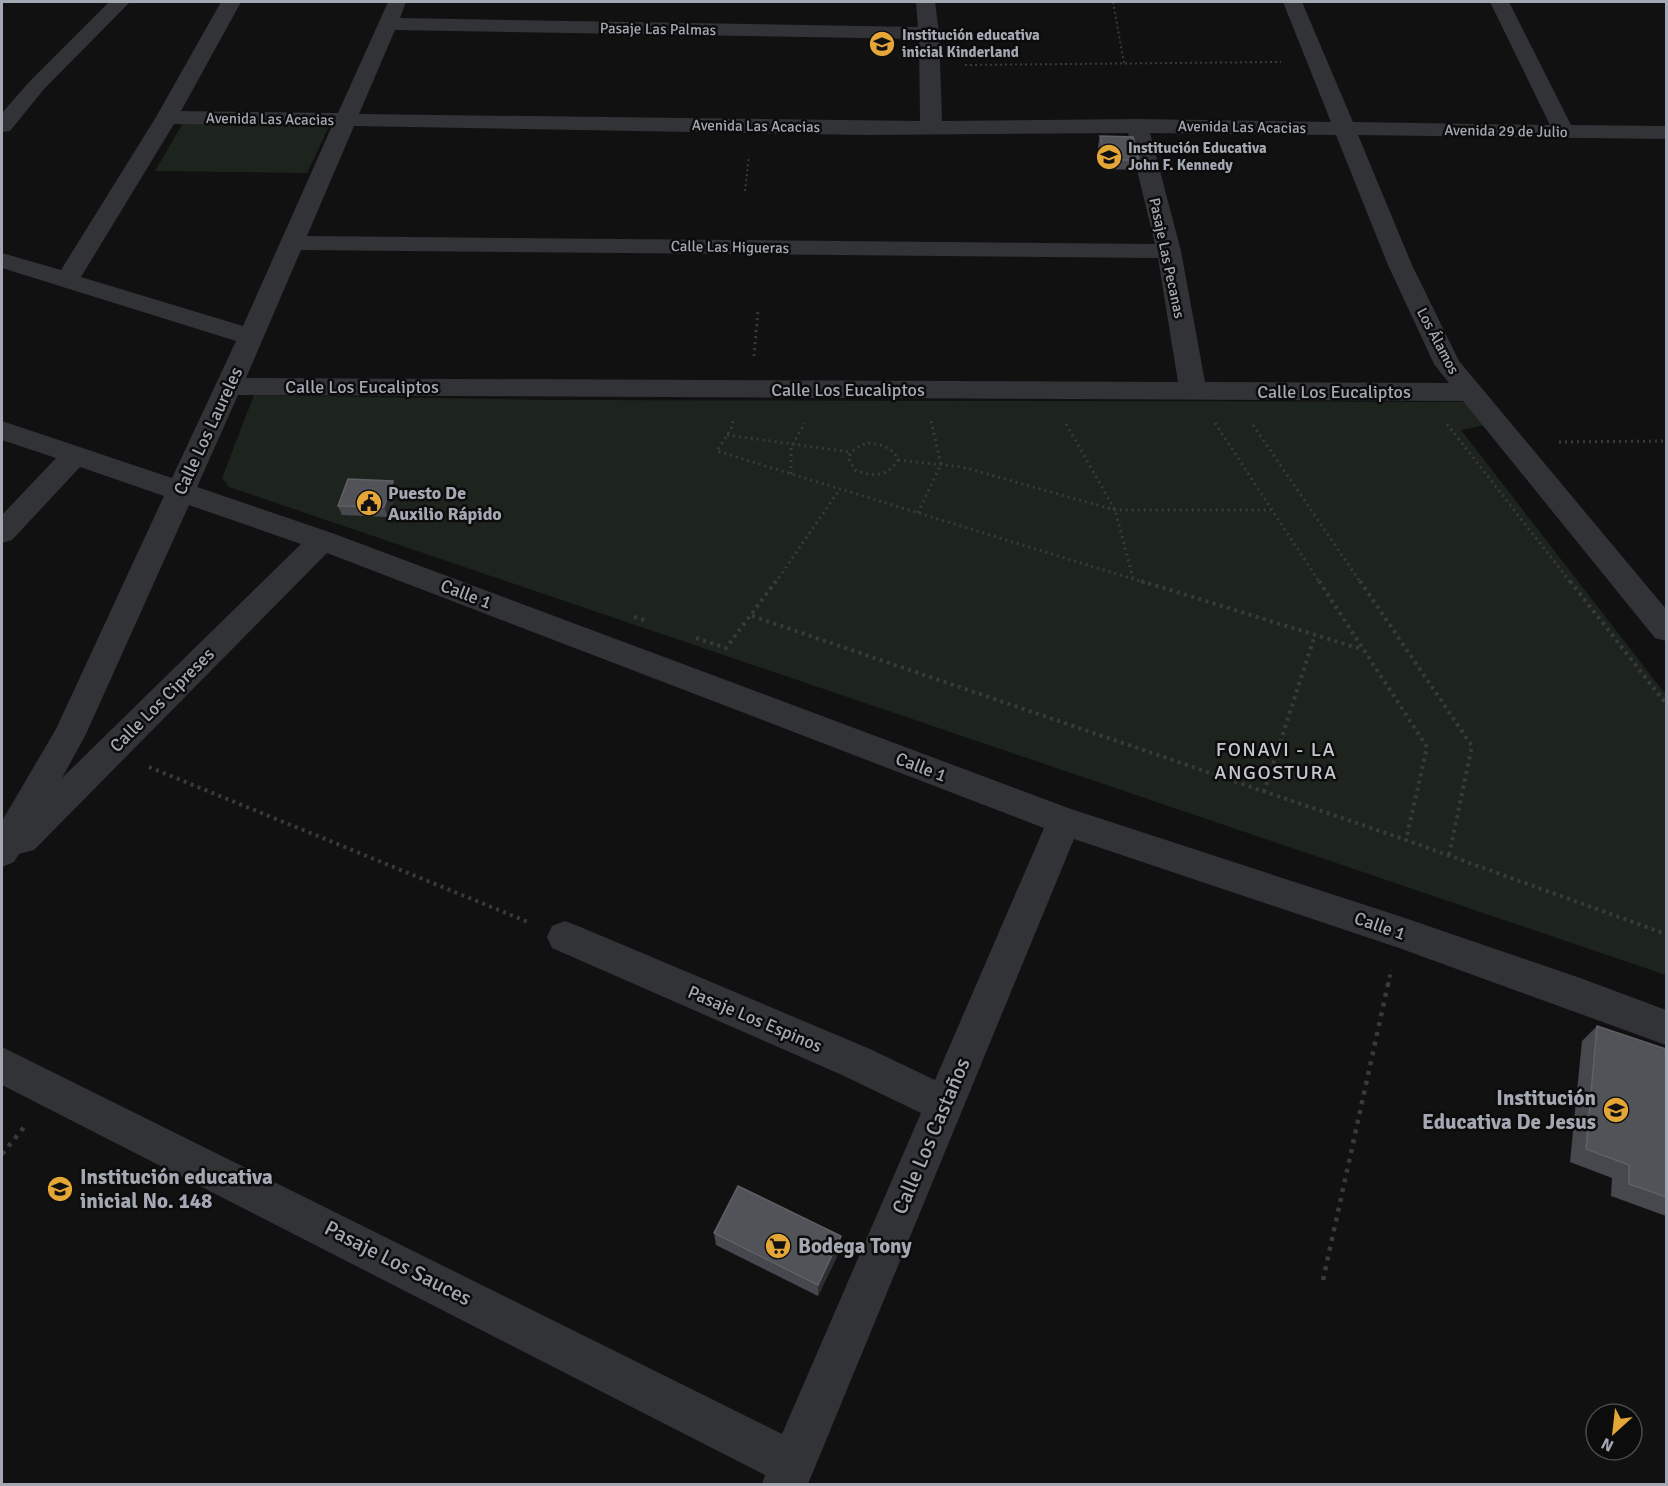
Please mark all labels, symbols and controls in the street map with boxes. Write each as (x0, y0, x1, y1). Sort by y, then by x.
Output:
street label: Pasaje Las Palmas (600, 19, 717, 39)
place label: Institución educativa inicial Kinderland (902, 26, 1040, 61)
school or university icon: Institución educativa inicial Kinderland (867, 29, 897, 59)
street label: Avenida Las Acacias (206, 109, 335, 129)
street label: Avenida Las Acacias (692, 116, 821, 136)
street label: Avenida Las Acacias (1178, 117, 1307, 137)
street label: Avenida 29 de Julio (1444, 121, 1568, 141)
place label: Institución Educativa John F. Kennedy (1128, 139, 1267, 174)
school or university icon: Institución Educativa John F. Kennedy (1094, 142, 1124, 172)
street label: Pasaje Las Pecanas (1145, 196, 1189, 320)
street label: Calle Las Higueras (671, 237, 790, 257)
street label: Los Álamos (1413, 304, 1464, 378)
street label: Calle Los Laureles (169, 363, 247, 498)
street label: Calle Los Eucaliptos (285, 376, 439, 398)
street label: Calle Los Eucaliptos (771, 379, 925, 401)
street label: Calle Los Eucaliptos (1257, 381, 1411, 403)
place label: Puesto De Auxilio Rápido (388, 482, 502, 525)
public building icon: Puesto De Auxilio Rápido (354, 488, 384, 518)
street label: Calle 1 (437, 574, 495, 614)
street label: Calle Los Cipreses (105, 643, 219, 757)
district label: FONAVI - LA ANGOSTURA (1214, 737, 1338, 785)
street label: Calle 1 (892, 747, 950, 787)
street label: Calle 1 (1351, 907, 1409, 945)
street label: Pasaje Los Espinos (685, 981, 826, 1057)
street label: Calle Los Castaños (886, 1054, 976, 1218)
place label: Institución Educativa De Jesus (1422, 1085, 1596, 1135)
school or university icon: Institución Educativa De Jesus (1601, 1095, 1631, 1125)
place label: Institución educativa inicial No. 148 (80, 1164, 273, 1214)
school or university icon: Institución educativa inicial No. 148 (45, 1174, 75, 1204)
street label: Pasaje Los Sauces (320, 1215, 476, 1311)
supermarket icon: Bodega Tony (763, 1231, 793, 1261)
place label: Bodega Tony (798, 1233, 912, 1259)
north arrow (1584, 1402, 1644, 1462)
text: N (1598, 1433, 1617, 1456)

